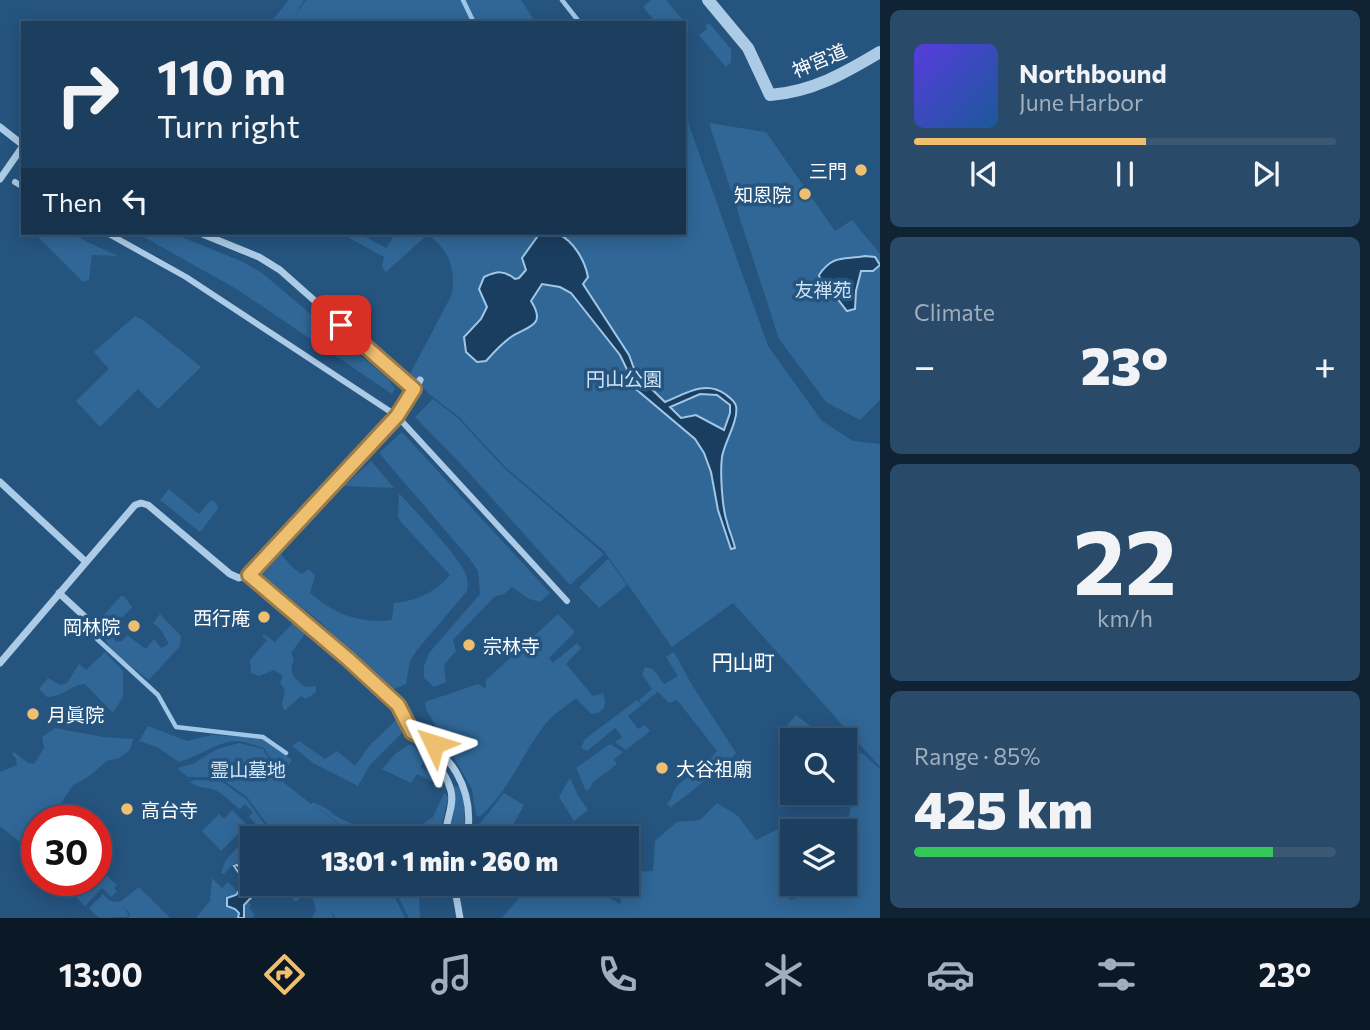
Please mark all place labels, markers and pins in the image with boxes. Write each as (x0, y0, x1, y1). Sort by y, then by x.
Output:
place label: 三門 (809, 159, 847, 182)
marker: 三門 (853, 162, 869, 178)
place label: 知恩院 (734, 183, 791, 206)
marker: 知恩院 (797, 186, 813, 202)
pin (311, 295, 371, 355)
place label: 西行庵 (193, 606, 250, 629)
marker: 西行庵 (256, 609, 272, 625)
place label: 岡林院 (63, 615, 120, 638)
marker: 岡林院 (126, 618, 142, 634)
place label: 宗林寺 (483, 634, 540, 657)
marker: 宗林寺 (461, 637, 477, 653)
place label: 月眞院 (47, 703, 104, 726)
marker: 月眞院 (25, 706, 41, 722)
place label: 大谷祖廟 (676, 757, 752, 780)
marker: 大谷祖廟 (654, 760, 670, 776)
place label: 高台寺 (141, 798, 198, 821)
marker: 高台寺 (119, 801, 135, 817)

